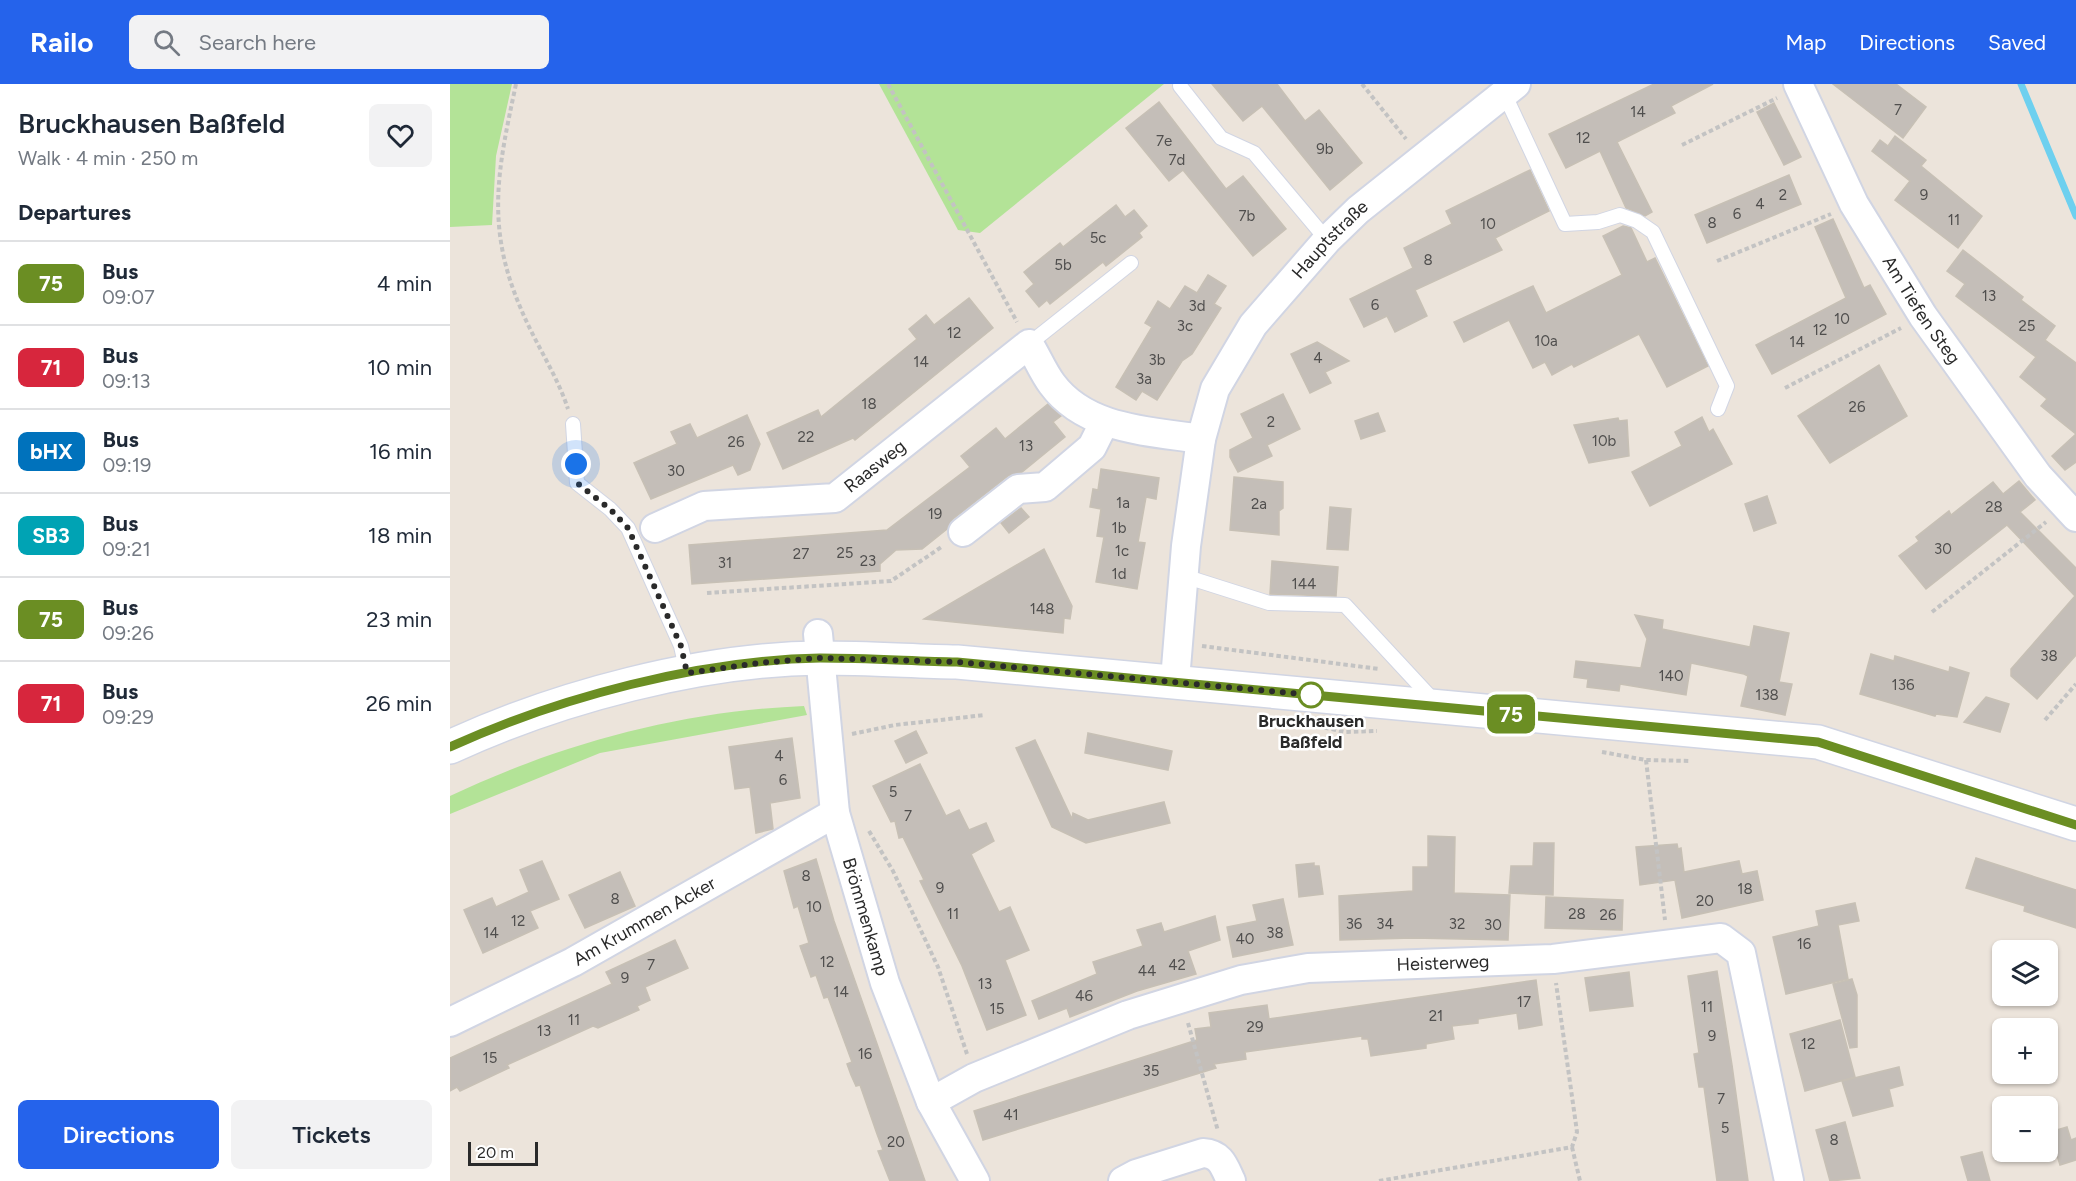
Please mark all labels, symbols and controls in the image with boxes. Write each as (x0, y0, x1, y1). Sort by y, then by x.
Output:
search box (129, 15, 549, 69)
text: Railo (30, 25, 93, 59)
icon: search (150, 26, 183, 59)
text: Search here (198, 29, 316, 56)
text: Map (1785, 30, 1826, 55)
text: Directions (1859, 30, 1955, 55)
text: Saved (1988, 30, 2046, 55)
house number: 7 (1894, 101, 1902, 119)
house number: 14 (1630, 103, 1646, 121)
button: heart (369, 104, 432, 167)
text: Bruckhausen Baßfeld (18, 106, 285, 140)
house number: 12 (1576, 129, 1590, 147)
house number: 7e (1156, 132, 1172, 150)
house number: 9b (1316, 140, 1334, 158)
text: Walk · 4 min · 250 m (18, 146, 198, 170)
house number: 7d (1169, 151, 1185, 169)
house number: 2 (1779, 186, 1787, 204)
house number: 9 (1920, 186, 1928, 204)
street label: Hauptstraße (1287, 195, 1373, 283)
house number: 4 (1755, 195, 1765, 213)
text: Departures (18, 199, 131, 226)
house number: 6 (1733, 205, 1742, 223)
house number: 7b (1239, 207, 1256, 225)
house number: 11 (1948, 211, 1960, 229)
house number: 8 (1707, 214, 1717, 232)
house number: 10 (1480, 215, 1496, 233)
house number: 5c (1090, 229, 1106, 247)
house number: 8 (1423, 251, 1433, 269)
street label: Am Tiefen Steg (1878, 252, 1965, 368)
house number: 5b (1054, 256, 1072, 274)
text: Bus (102, 258, 138, 285)
text: 4 min (377, 270, 432, 297)
text: 75 (39, 271, 63, 296)
text: 09:07 (102, 285, 155, 309)
house number: 13 (1982, 287, 1996, 305)
house number: 6 (1371, 296, 1380, 314)
house number: 3d (1189, 297, 1205, 315)
house number: 10 (1834, 310, 1850, 328)
house number: 3c (1177, 317, 1193, 335)
house number: 25 (2018, 317, 2036, 335)
house number: 12 (1813, 321, 1827, 339)
house number: 12 (947, 324, 961, 342)
house number: 10a (1534, 332, 1558, 350)
house number: 14 (1789, 333, 1805, 351)
text: Bus (102, 342, 138, 369)
house number: 4 (1313, 349, 1323, 367)
house number: 3b (1149, 351, 1166, 369)
house number: 14 (913, 353, 929, 371)
text: 10 min (367, 354, 432, 381)
text: 71 (41, 355, 61, 380)
text: 09:13 (102, 369, 150, 393)
house number: 3a (1136, 370, 1152, 388)
house number: 18 (861, 395, 877, 413)
house number: 26 (1849, 398, 1866, 416)
house number: 2 (1267, 413, 1275, 431)
text: Bus (103, 426, 139, 453)
house number: 22 (798, 428, 814, 446)
house number: 10b (1592, 432, 1617, 450)
house number: 26 (728, 433, 745, 451)
street label: Raasweg (840, 435, 910, 497)
house number: 13 (1019, 437, 1033, 455)
text: 16 min (369, 438, 432, 465)
text: bHX (30, 439, 73, 464)
your location (561, 449, 591, 479)
text: 09:19 (103, 453, 151, 477)
house number: 30 (667, 462, 685, 480)
house number: 1a (1116, 494, 1130, 512)
house number: 2a (1251, 495, 1267, 513)
house number: 28 (1985, 498, 2003, 516)
house number: 19 (928, 505, 942, 523)
text: Bus (102, 510, 138, 537)
house number: 1b (1112, 519, 1127, 537)
text: 18 min (368, 522, 432, 549)
text: SB3 (32, 523, 70, 548)
text: 09:21 (102, 537, 151, 561)
house number: 30 (1934, 540, 1952, 558)
house number: 1c (1115, 542, 1129, 560)
house number: 25 (836, 544, 854, 562)
house number: 27 (793, 545, 809, 563)
house number: 23 (860, 552, 876, 570)
house number: 31 (718, 554, 732, 572)
house number: 1d (1112, 565, 1127, 583)
house number: 144 (1292, 575, 1316, 593)
text: Bus (102, 594, 138, 621)
house number: 148 (1030, 600, 1054, 618)
text: 23 min (366, 606, 432, 633)
text: 75 (39, 607, 63, 632)
text: 09:26 (102, 621, 154, 645)
house number: 38 (2040, 647, 2058, 665)
house number: 140 (1658, 667, 1684, 685)
house number: 136 (1892, 676, 1915, 694)
text: Bus (102, 678, 138, 705)
marker: Bruckhausen Baßfeld (1298, 682, 1324, 708)
house number: 138 (1755, 686, 1779, 704)
text: 26 min (366, 690, 432, 717)
text: 71 (41, 691, 61, 716)
line badge: 75 (1484, 694, 1538, 734)
text: 75 (1499, 702, 1523, 727)
text: 09:29 (102, 705, 154, 729)
place label: Bruckhausen Baßfeld (1258, 710, 1364, 753)
house number: 4 (774, 747, 784, 765)
house number: 6 (779, 771, 788, 789)
house number: 5 (889, 783, 897, 801)
house number: 7 (904, 807, 912, 825)
street label: Brömmenkamp (838, 855, 893, 978)
house number: 8 (801, 867, 811, 885)
street label: Am Krummen Acker (569, 872, 720, 971)
house number: 9 (936, 879, 944, 897)
house number: 18 (1737, 880, 1753, 898)
house number: 8 (610, 890, 620, 908)
house number: 20 (1696, 892, 1714, 910)
house number: 10 (806, 898, 822, 916)
house number: 11 (947, 905, 959, 923)
house number: 28 (1568, 905, 1586, 923)
house number: 26 (1600, 906, 1617, 924)
house number: 12 (511, 912, 525, 930)
house number: 36 (1346, 915, 1363, 933)
house number: 34 (1376, 915, 1394, 933)
house number: 32 (1449, 915, 1465, 933)
house number: 30 (1484, 916, 1502, 934)
house number: 14 (483, 924, 499, 942)
house number: 38 (1266, 924, 1284, 942)
house number: 40 (1236, 930, 1254, 948)
house number: 16 (1797, 935, 1812, 953)
map controls (1992, 940, 2058, 1162)
button: layers (1992, 940, 2058, 1006)
street label: Heisterweg (1396, 950, 1490, 976)
house number: 12 (820, 953, 834, 971)
house number: 7 (647, 956, 655, 974)
house number: 42 (1168, 956, 1186, 974)
house number: 44 (1138, 962, 1156, 980)
house number: 9 (621, 969, 629, 987)
house number: 13 (978, 975, 992, 993)
house number: 14 (833, 983, 849, 1001)
house number: 46 (1075, 987, 1093, 1005)
house number: 17 (1517, 993, 1531, 1011)
house number: 11 (1701, 998, 1713, 1016)
house number: 15 (990, 1000, 1004, 1018)
house number: 21 (1429, 1007, 1443, 1025)
house number: 11 (568, 1011, 580, 1029)
house number: 29 (1247, 1018, 1263, 1036)
button: + (1992, 1018, 2058, 1084)
house number: 13 (537, 1022, 551, 1040)
house number: 9 (1708, 1027, 1716, 1045)
house number: 12 (1801, 1035, 1815, 1053)
house number: 16 (858, 1045, 873, 1063)
house number: 15 (483, 1049, 497, 1067)
house number: 35 (1143, 1062, 1159, 1080)
house number: 7 (1717, 1090, 1725, 1108)
button: − (1992, 1096, 2058, 1162)
button: Directions (18, 1100, 219, 1169)
button: Tickets (231, 1100, 432, 1169)
house number: 41 (1003, 1106, 1019, 1124)
house number: 5 (1721, 1119, 1729, 1137)
house number: 8 (1829, 1131, 1839, 1149)
house number: 20 (887, 1133, 905, 1151)
scale bar (468, 1139, 538, 1166)
text: 20 m (477, 1143, 514, 1162)

